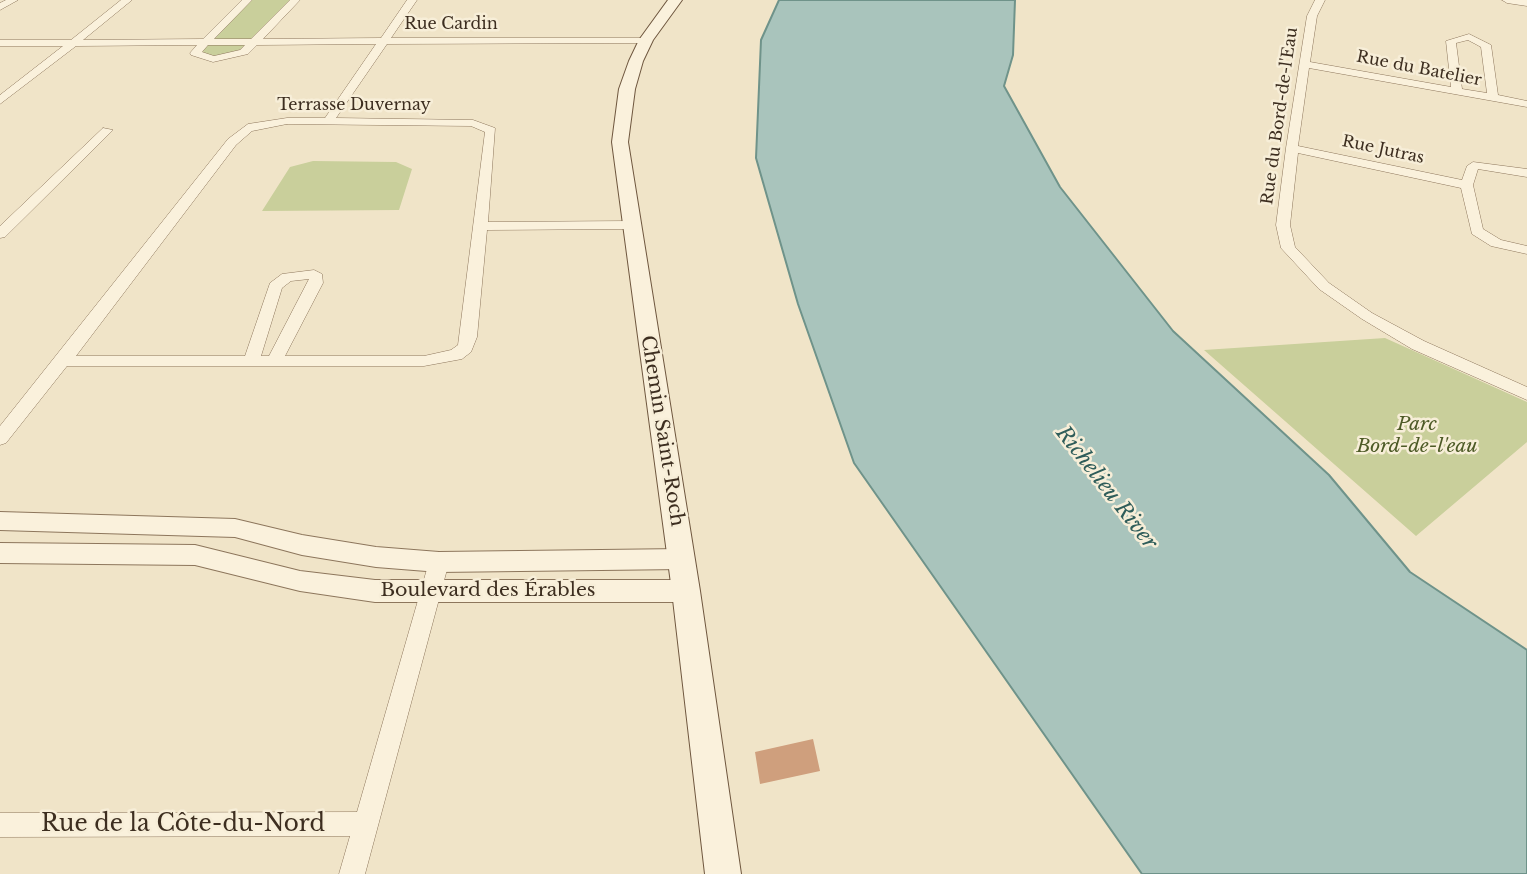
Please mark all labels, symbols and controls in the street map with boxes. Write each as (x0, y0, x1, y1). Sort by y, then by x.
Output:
street label: Rue Cardin (404, 14, 498, 34)
street label: Rue du Bord-de-l'Eau (1258, 26, 1302, 206)
street label: Rue du Batelier (1355, 47, 1483, 91)
street label: Terrasse Duvernay (277, 95, 431, 115)
street label: Rue Jutras (1340, 132, 1426, 168)
street label: Chemin Saint-Roch (636, 334, 688, 528)
park label: Parc Bord-de-l'eau (1356, 414, 1478, 458)
water label: Richelieu River (1050, 421, 1162, 555)
street label: Boulevard des Érables (381, 580, 595, 602)
street label: Rue de la Côte-du-Nord (41, 811, 325, 839)

